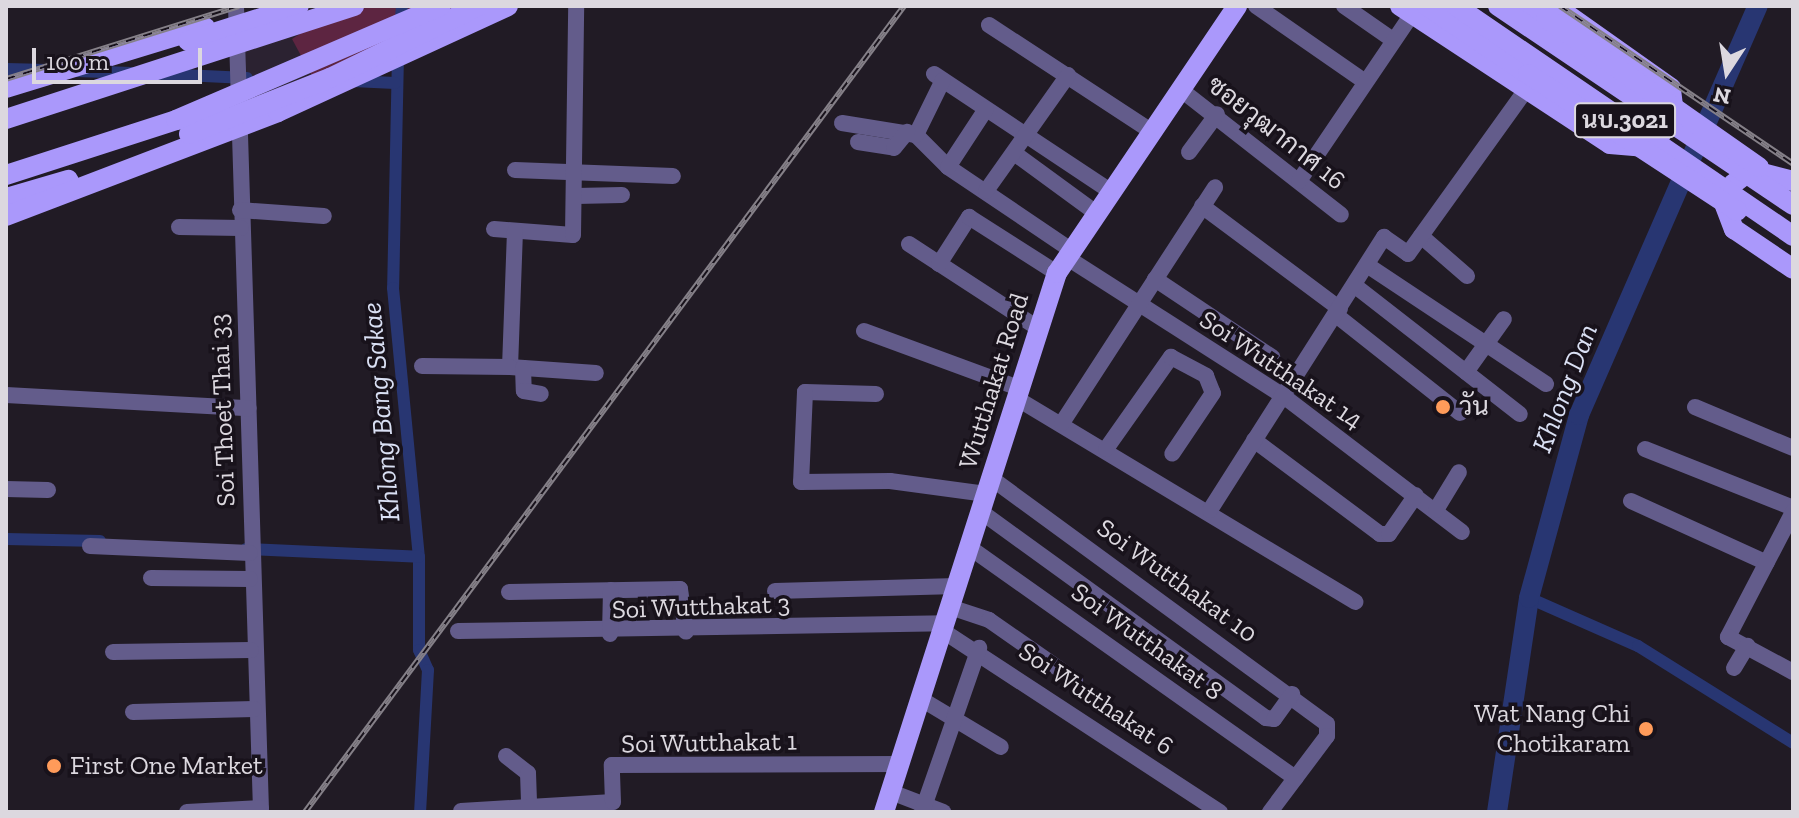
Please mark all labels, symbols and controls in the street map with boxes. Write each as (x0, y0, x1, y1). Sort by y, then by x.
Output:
scale bar (36, 32, 206, 82)
north arrow (1687, 32, 1767, 112)
text: 100 m (46, 47, 109, 76)
street label: ซอยวุฒากาศ 16 (1201, 69, 1351, 197)
text: N (1711, 81, 1733, 111)
road number: นบ.3021 (1573, 100, 1677, 140)
street label: Wutthakat Road (952, 289, 1036, 473)
water label: Khlong Bang Sakae (355, 301, 407, 523)
street label: Soi Wutthakat 14 (1193, 304, 1369, 436)
street label: Soi Thoet Thai 33 (204, 313, 242, 507)
water label: Khlong Dan (1525, 319, 1605, 457)
place label: วัน (1459, 391, 1489, 423)
marker: วัน (1434, 398, 1452, 416)
street label: Soi Wutthakat 10 (1090, 512, 1264, 650)
street label: Soi Wutthakat 8 (1065, 576, 1229, 708)
street label: Soi Wutthakat 3 (611, 588, 791, 626)
street label: Soi Wutthakat 6 (1013, 636, 1179, 762)
place label: Wat Nang Chi Chotikaram (1474, 698, 1630, 760)
marker: Wat Nang Chi Chotikaram (1637, 720, 1655, 738)
street label: Soi Wutthakat 1 (620, 726, 798, 760)
place label: First One Market (70, 750, 263, 782)
marker: First One Market (45, 757, 63, 775)

